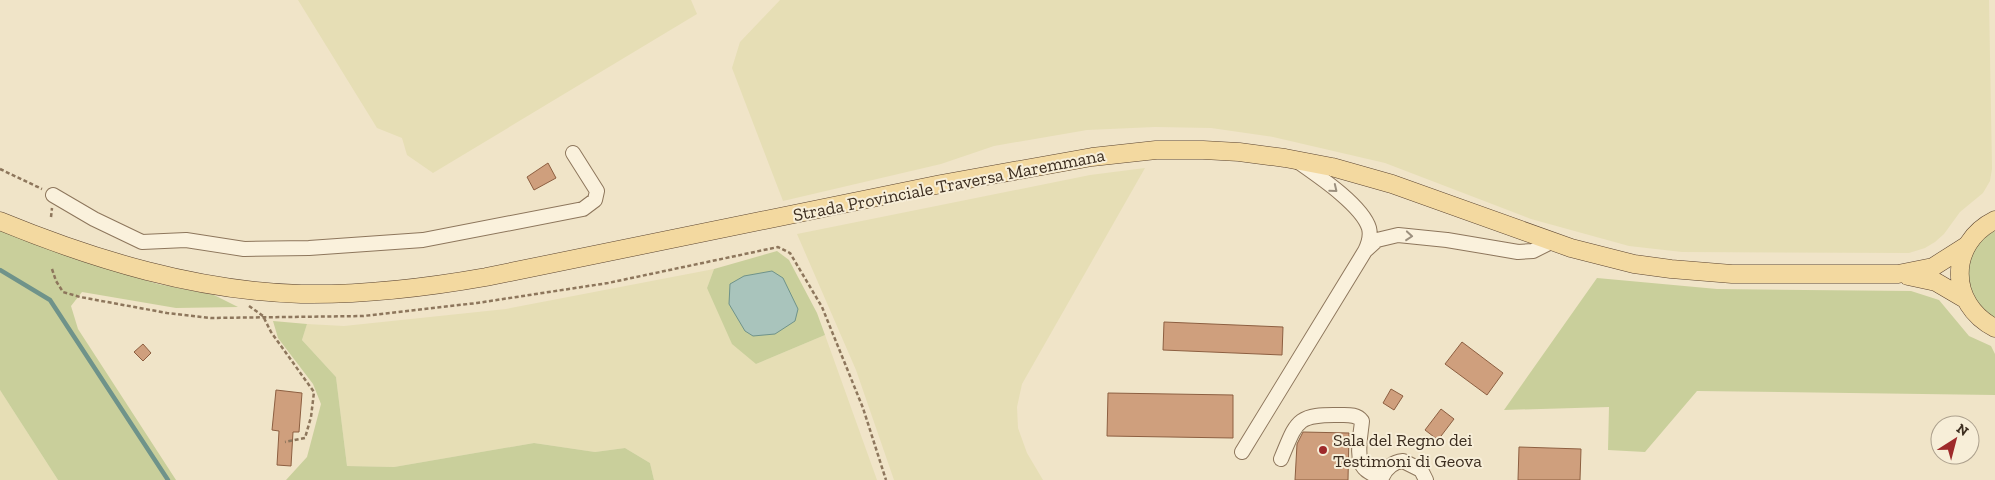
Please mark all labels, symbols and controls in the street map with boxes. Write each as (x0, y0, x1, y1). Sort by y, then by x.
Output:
street label: Strada Provinciale Traversa Maremmana (791, 144, 1107, 226)
one-way arrow (1328, 184, 1337, 192)
one-way arrow (1405, 230, 1413, 241)
north arrow (1930, 415, 1980, 465)
text: N (1953, 420, 1972, 440)
place label: Sala del Regno dei Testimoni di Geova (1333, 429, 1482, 472)
marker: Sala del Regno dei Testimoni di Geova (1317, 444, 1329, 456)

